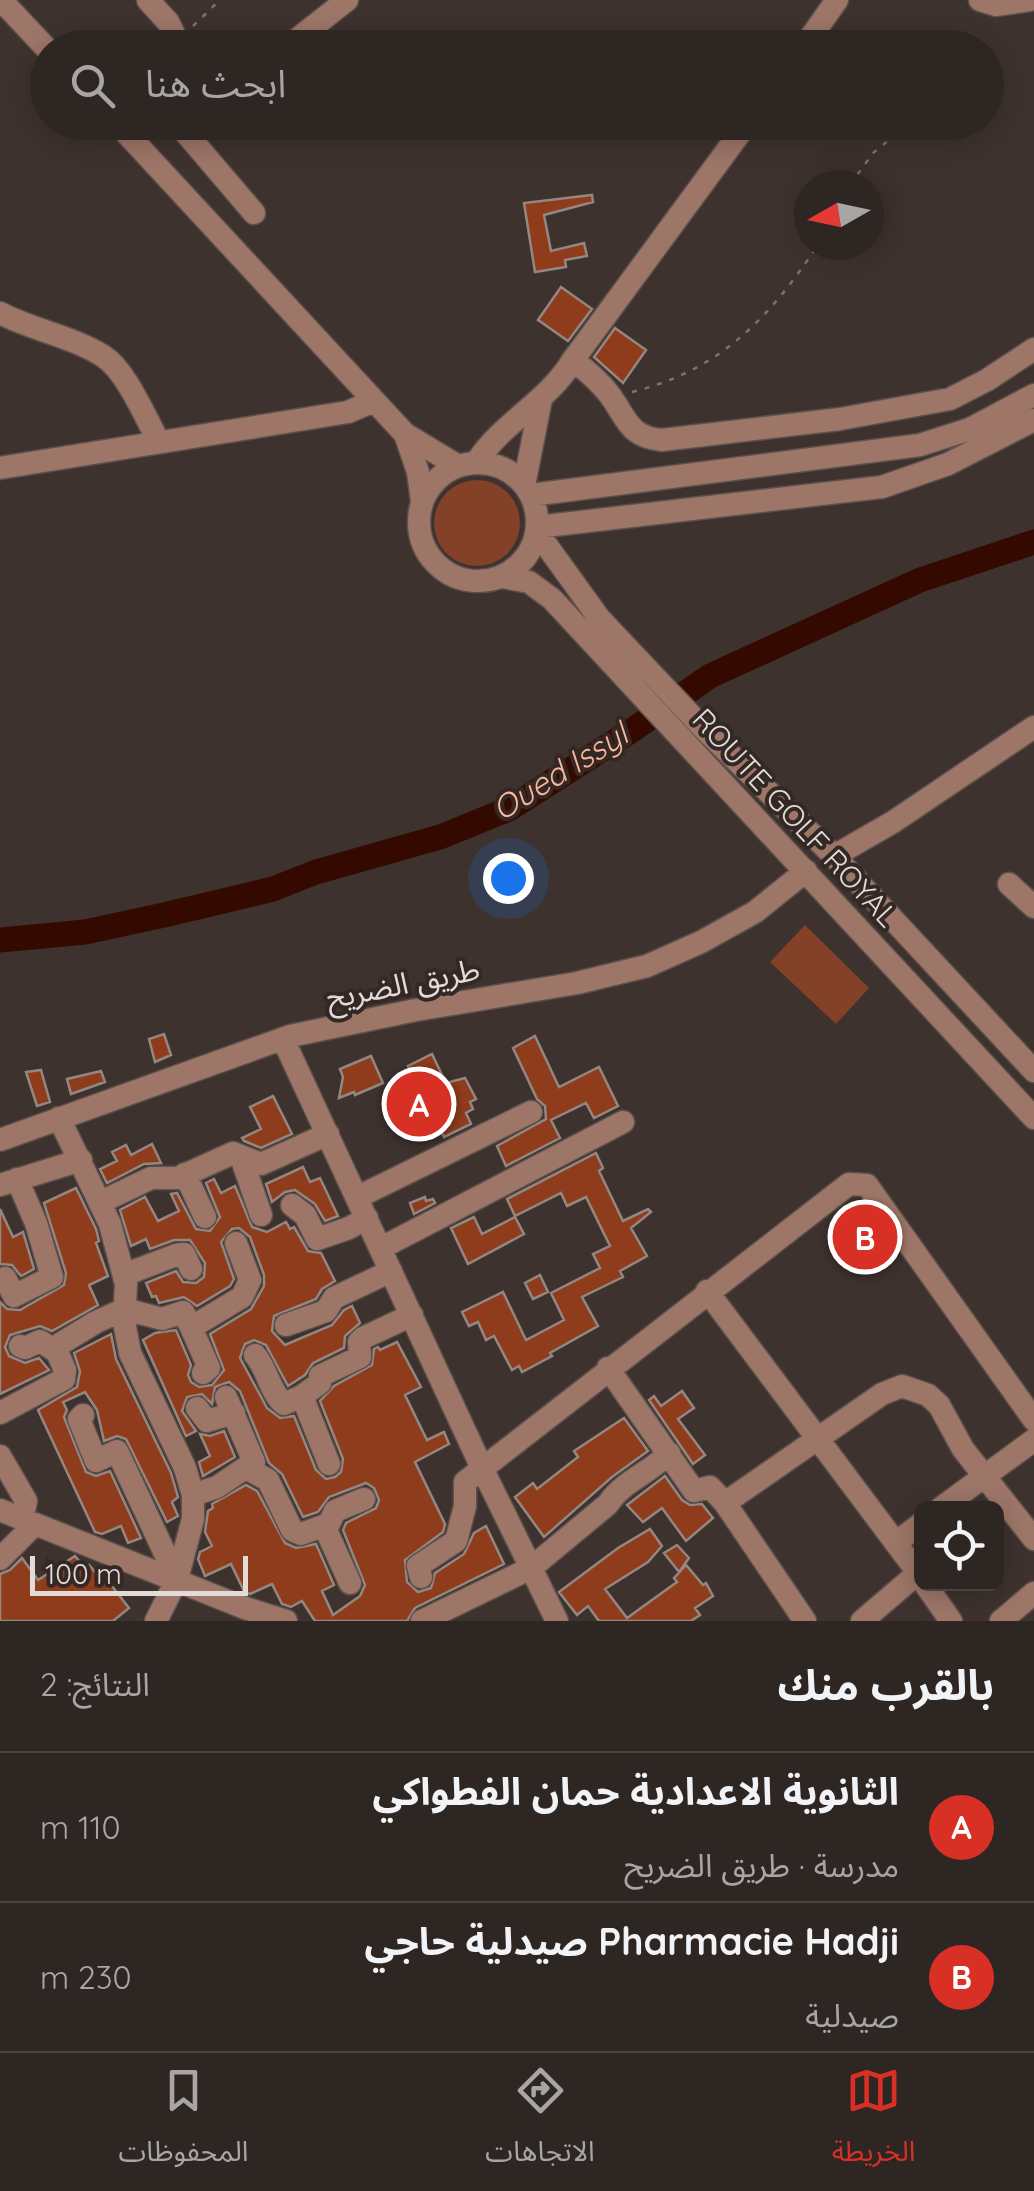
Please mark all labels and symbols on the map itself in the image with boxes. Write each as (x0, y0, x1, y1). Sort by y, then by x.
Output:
north arrow (794, 170, 884, 260)
street label: ROUTE GOLF ROYAL (685, 700, 907, 935)
water label: Oued Issyl (484, 712, 638, 829)
your location (483, 853, 534, 904)
street label: طريق الضريح (323, 950, 484, 1020)
pin: A (386, 1066, 452, 1142)
pin: B (832, 1200, 898, 1274)
scale bar (30, 1551, 248, 1596)

